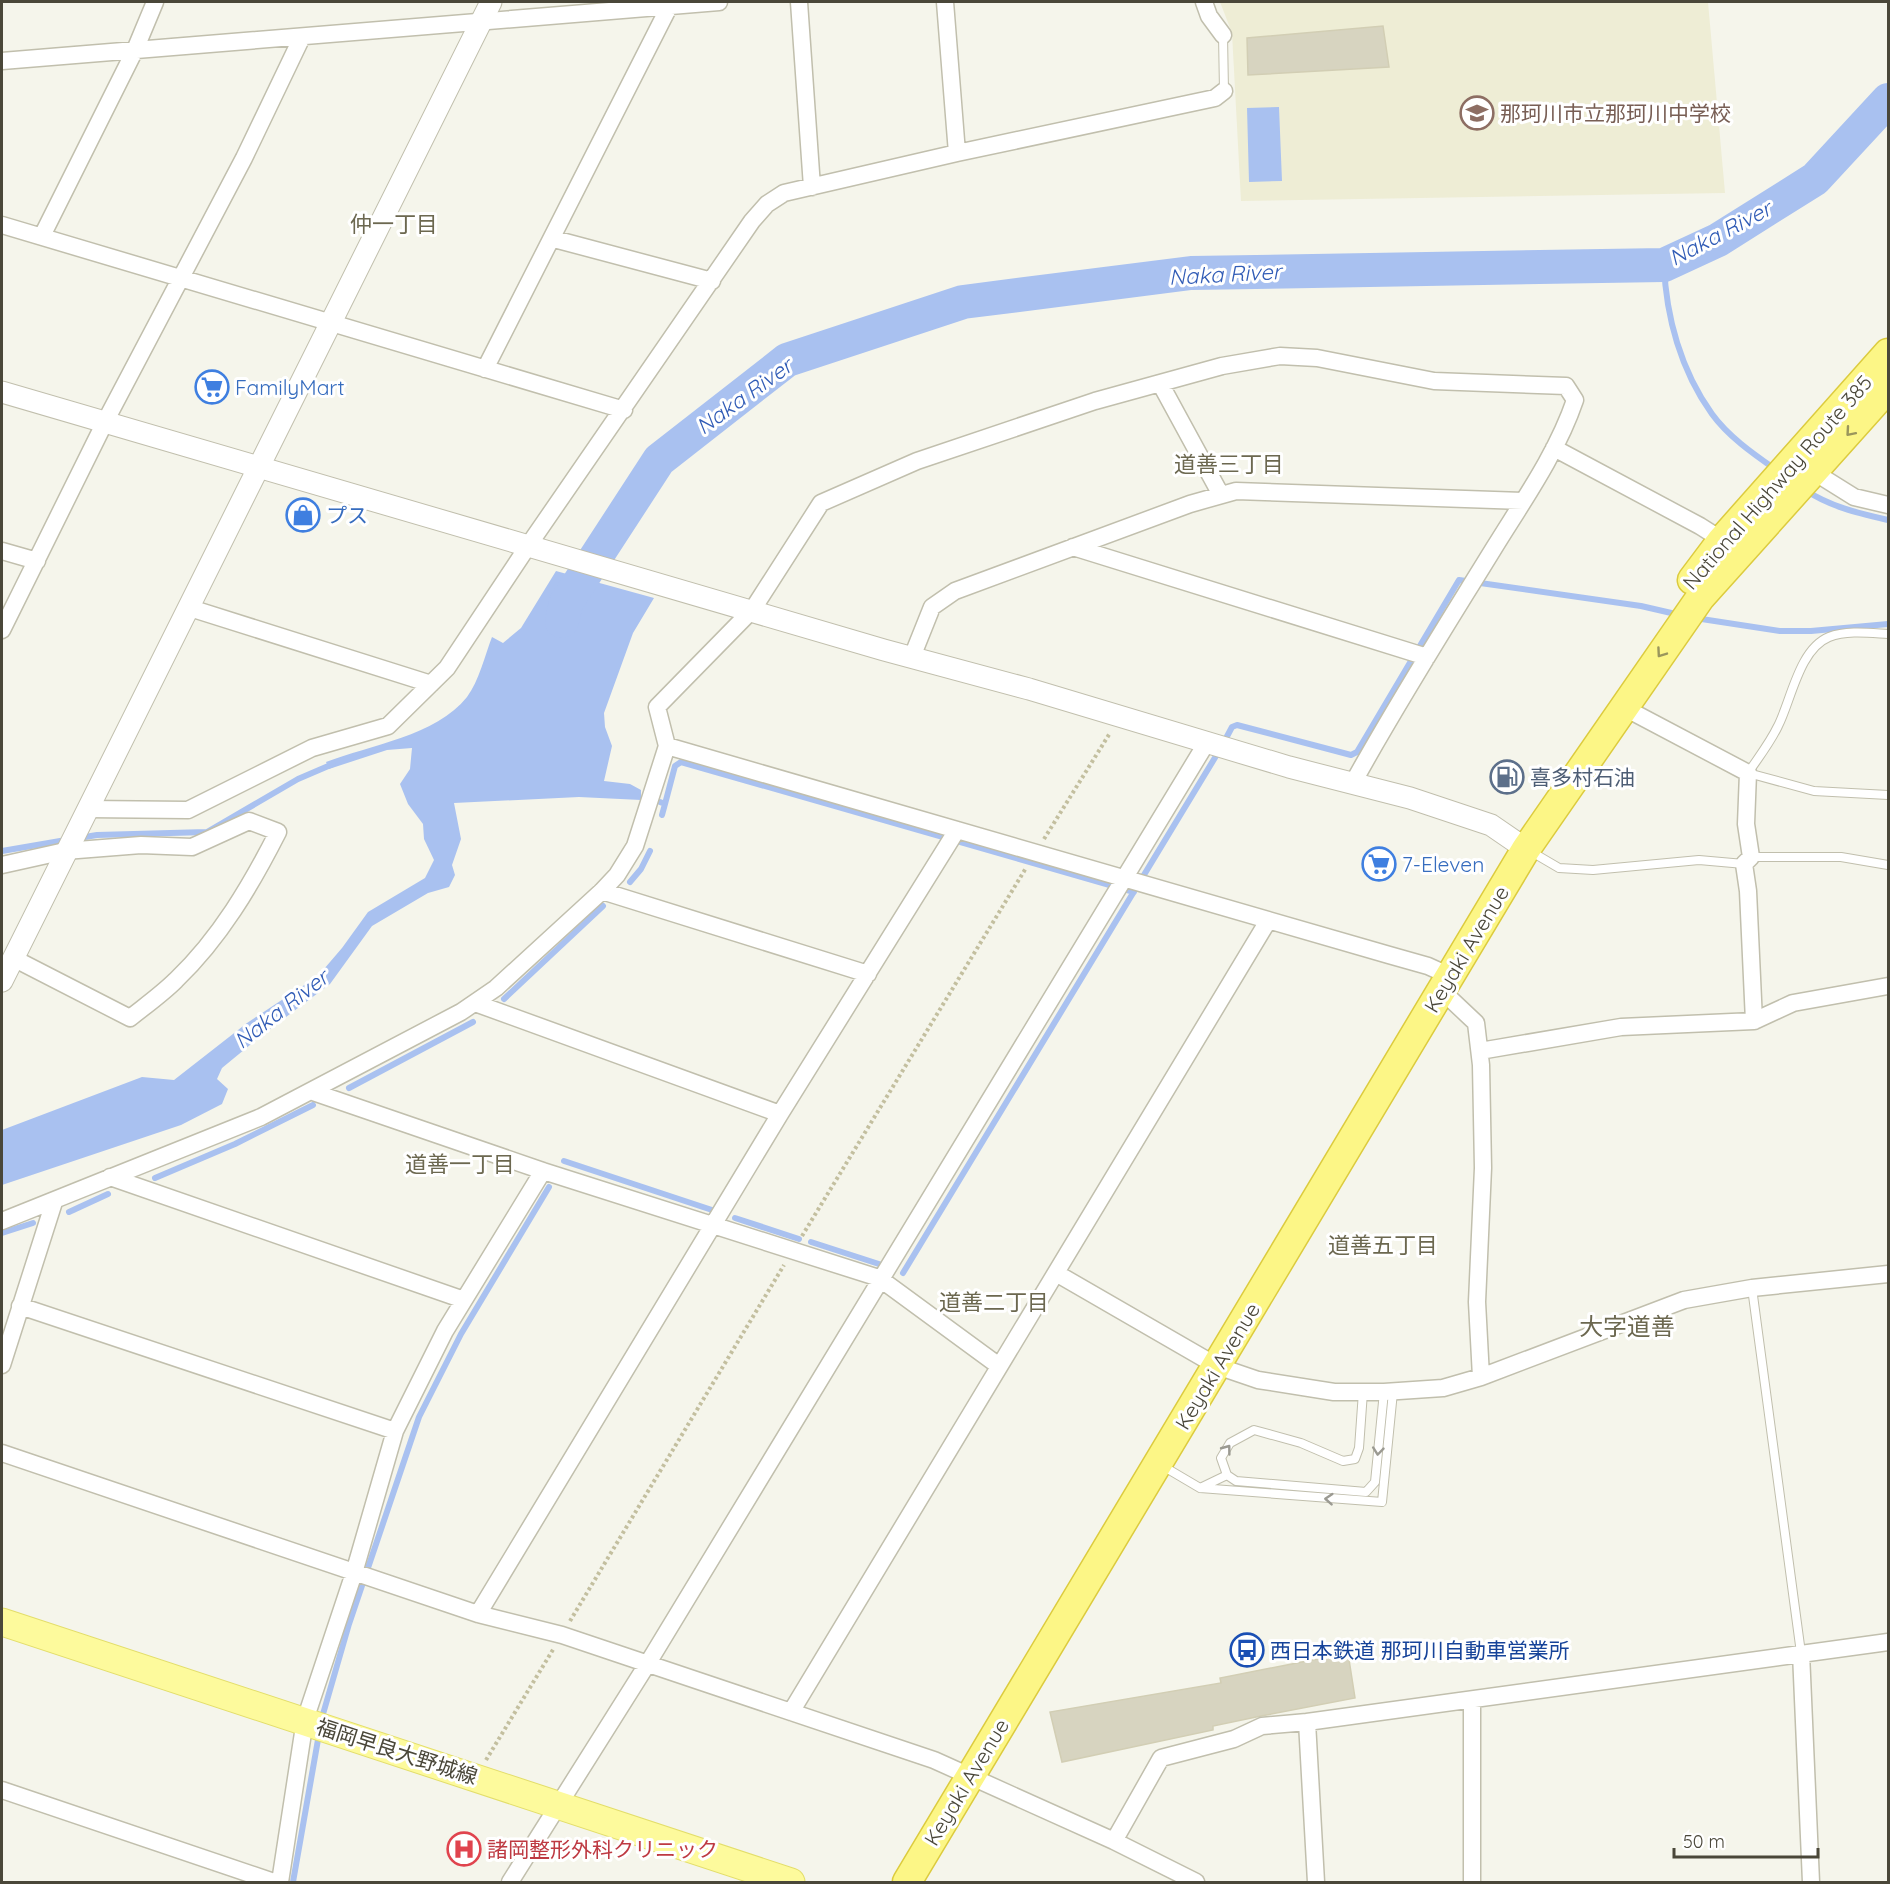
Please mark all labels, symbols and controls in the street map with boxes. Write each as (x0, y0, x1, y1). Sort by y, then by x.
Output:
school or university icon: 那珂川市立那珂川中学校 (1459, 95, 1495, 131)
place label: 那珂川市立那珂川中学校 (1500, 100, 1731, 126)
water label: Naka River (1664, 193, 1778, 272)
district label: 仲一丁目 (350, 210, 438, 238)
water label: Naka River (1168, 257, 1284, 291)
water label: Naka River (690, 350, 800, 440)
supermarket icon: FamilyMart (194, 369, 230, 405)
street label: National Highway Route 385 (1677, 369, 1877, 595)
place label: FamilyMart (235, 374, 345, 400)
one-way arrow (1846, 425, 1857, 436)
district label: 道善三丁目 (1174, 450, 1284, 478)
shop icon: プス (285, 497, 321, 533)
place label: プス (326, 502, 368, 528)
one-way arrow (1657, 646, 1668, 657)
fuel station icon: 喜多村石油 (1489, 759, 1525, 795)
place label: 喜多村石油 (1530, 764, 1635, 790)
supermarket icon: 7-Eleven (1361, 846, 1397, 882)
place label: 7-Eleven (1402, 851, 1484, 877)
street label: Keyaki Avenue (1418, 881, 1514, 1017)
water label: Naka River (228, 962, 336, 1055)
district label: 道善一丁目 (405, 1150, 515, 1178)
district label: 道善五丁目 (1328, 1231, 1438, 1259)
district label: 道善二丁目 (939, 1288, 1049, 1316)
street label: Keyaki Avenue (1169, 1298, 1265, 1434)
district label: 大字道善 (1579, 1311, 1675, 1341)
one-way arrow (1220, 1444, 1231, 1455)
one-way arrow (1372, 1446, 1385, 1455)
one-way arrow (1324, 1492, 1333, 1505)
bus stop icon: 西日本鉄道 那珂川自動車営業所 (1229, 1632, 1265, 1668)
place label: 西日本鉄道 那珂川自動車営業所 (1270, 1637, 1570, 1663)
street label: 福岡早良大野城線 (313, 1713, 481, 1789)
street label: Keyaki Avenue (918, 1714, 1014, 1850)
scale bar (1674, 1821, 1818, 1859)
text: 50 m (1683, 1830, 1725, 1853)
hospital icon: 諸岡整形外科クリニック (446, 1831, 482, 1867)
place label: 諸岡整形外科クリニック (487, 1836, 718, 1862)

